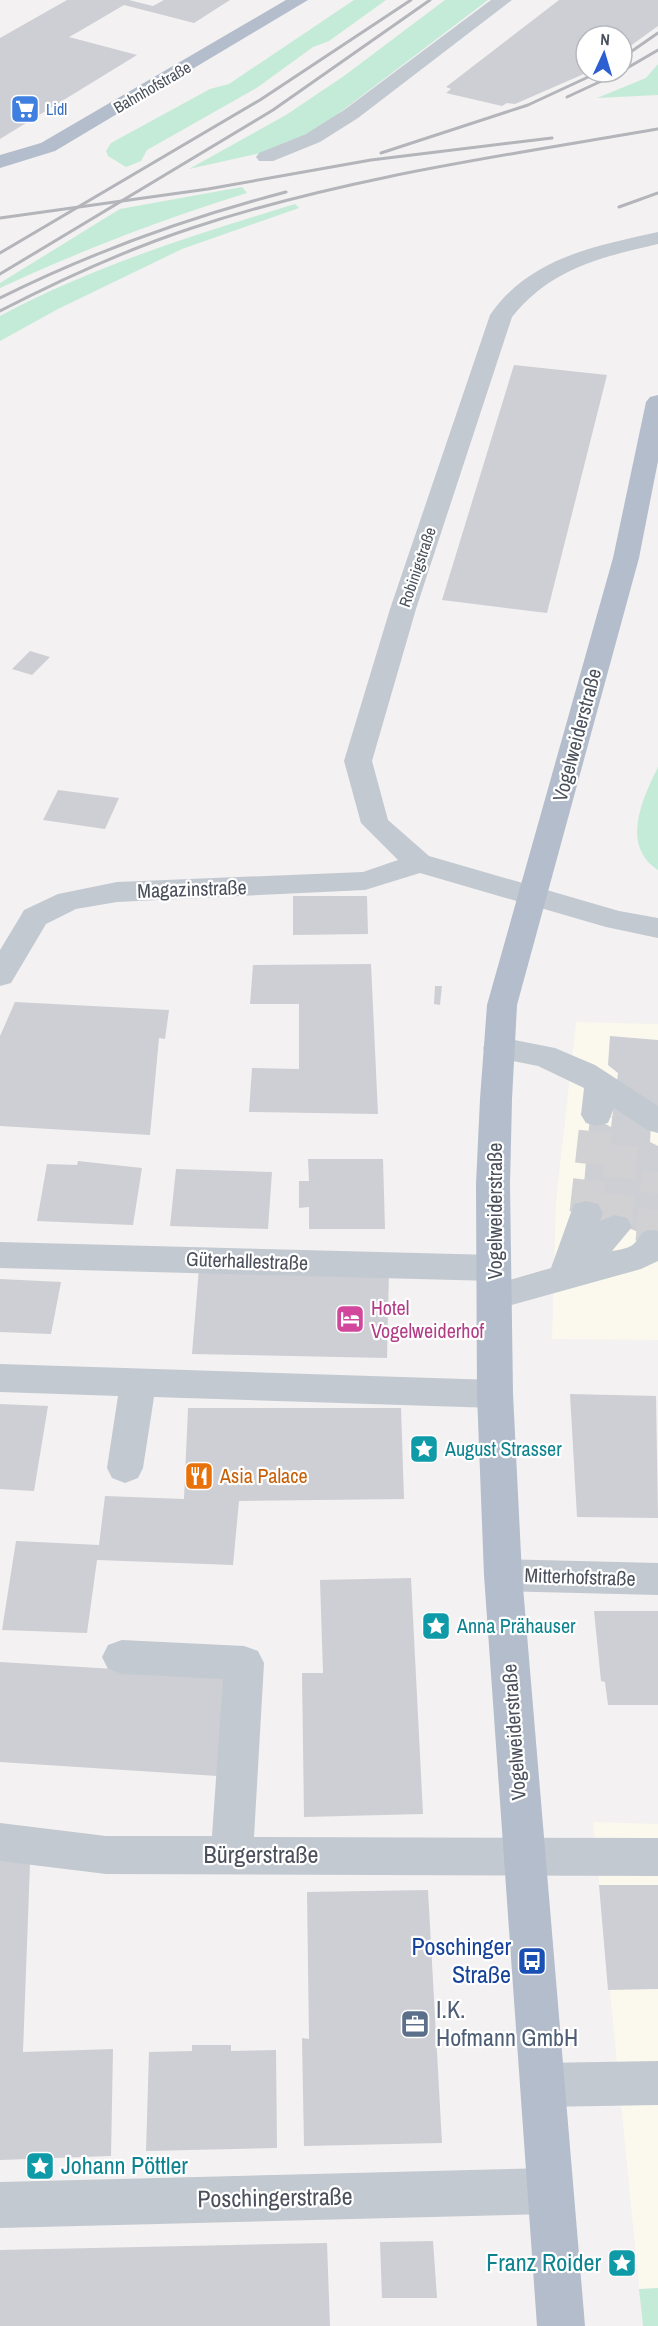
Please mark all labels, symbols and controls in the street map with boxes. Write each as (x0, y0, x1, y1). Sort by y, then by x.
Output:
north arrow (574, 24, 634, 84)
text: N (600, 28, 611, 50)
street label: Bahnhofstraße (109, 56, 195, 118)
supermarket icon: Lidl (9, 93, 41, 125)
place label: Lidl (46, 98, 67, 120)
street label: Robinigstraße (393, 524, 441, 610)
street label: Vogelweiderstraße (546, 665, 607, 804)
street label: Magazinstraße (137, 873, 247, 904)
street label: Vogelweiderstraße (481, 1143, 508, 1279)
street label: Güterhallestraße (186, 1245, 309, 1276)
place label: Hotel Vogelweiderhof (371, 1294, 484, 1344)
hotel icon: Hotel Vogelweiderhof (334, 1303, 366, 1335)
place icon: August Strasser (408, 1433, 440, 1465)
place label: August Strasser (444, 1435, 562, 1462)
restaurant icon: Asia Palace (183, 1460, 215, 1492)
place label: Asia Palace (219, 1462, 308, 1489)
street label: Mitterhofstraße (524, 1561, 636, 1592)
place icon: Anna Prähauser (420, 1610, 452, 1642)
place label: Anna Prähauser (456, 1612, 576, 1639)
street label: Vogelweiderstraße (495, 1663, 532, 1801)
street label: Bürgerstraße (204, 1838, 318, 1870)
place label: Poschinger Straße (411, 1930, 511, 1990)
bus stop icon: Poschinger Straße (516, 1945, 548, 1977)
place label: I.K. Hofmann GmbH (436, 1993, 578, 2053)
office icon: I.K. Hofmann GmbH (399, 2008, 431, 2040)
place label: Johann Pöttler (61, 2149, 188, 2181)
place icon: Johann Pöttler (24, 2150, 56, 2182)
street label: Poschingerstraße (197, 2180, 353, 2214)
place label: Franz Roider (486, 2246, 601, 2278)
place icon: Franz Roider (606, 2247, 638, 2279)

